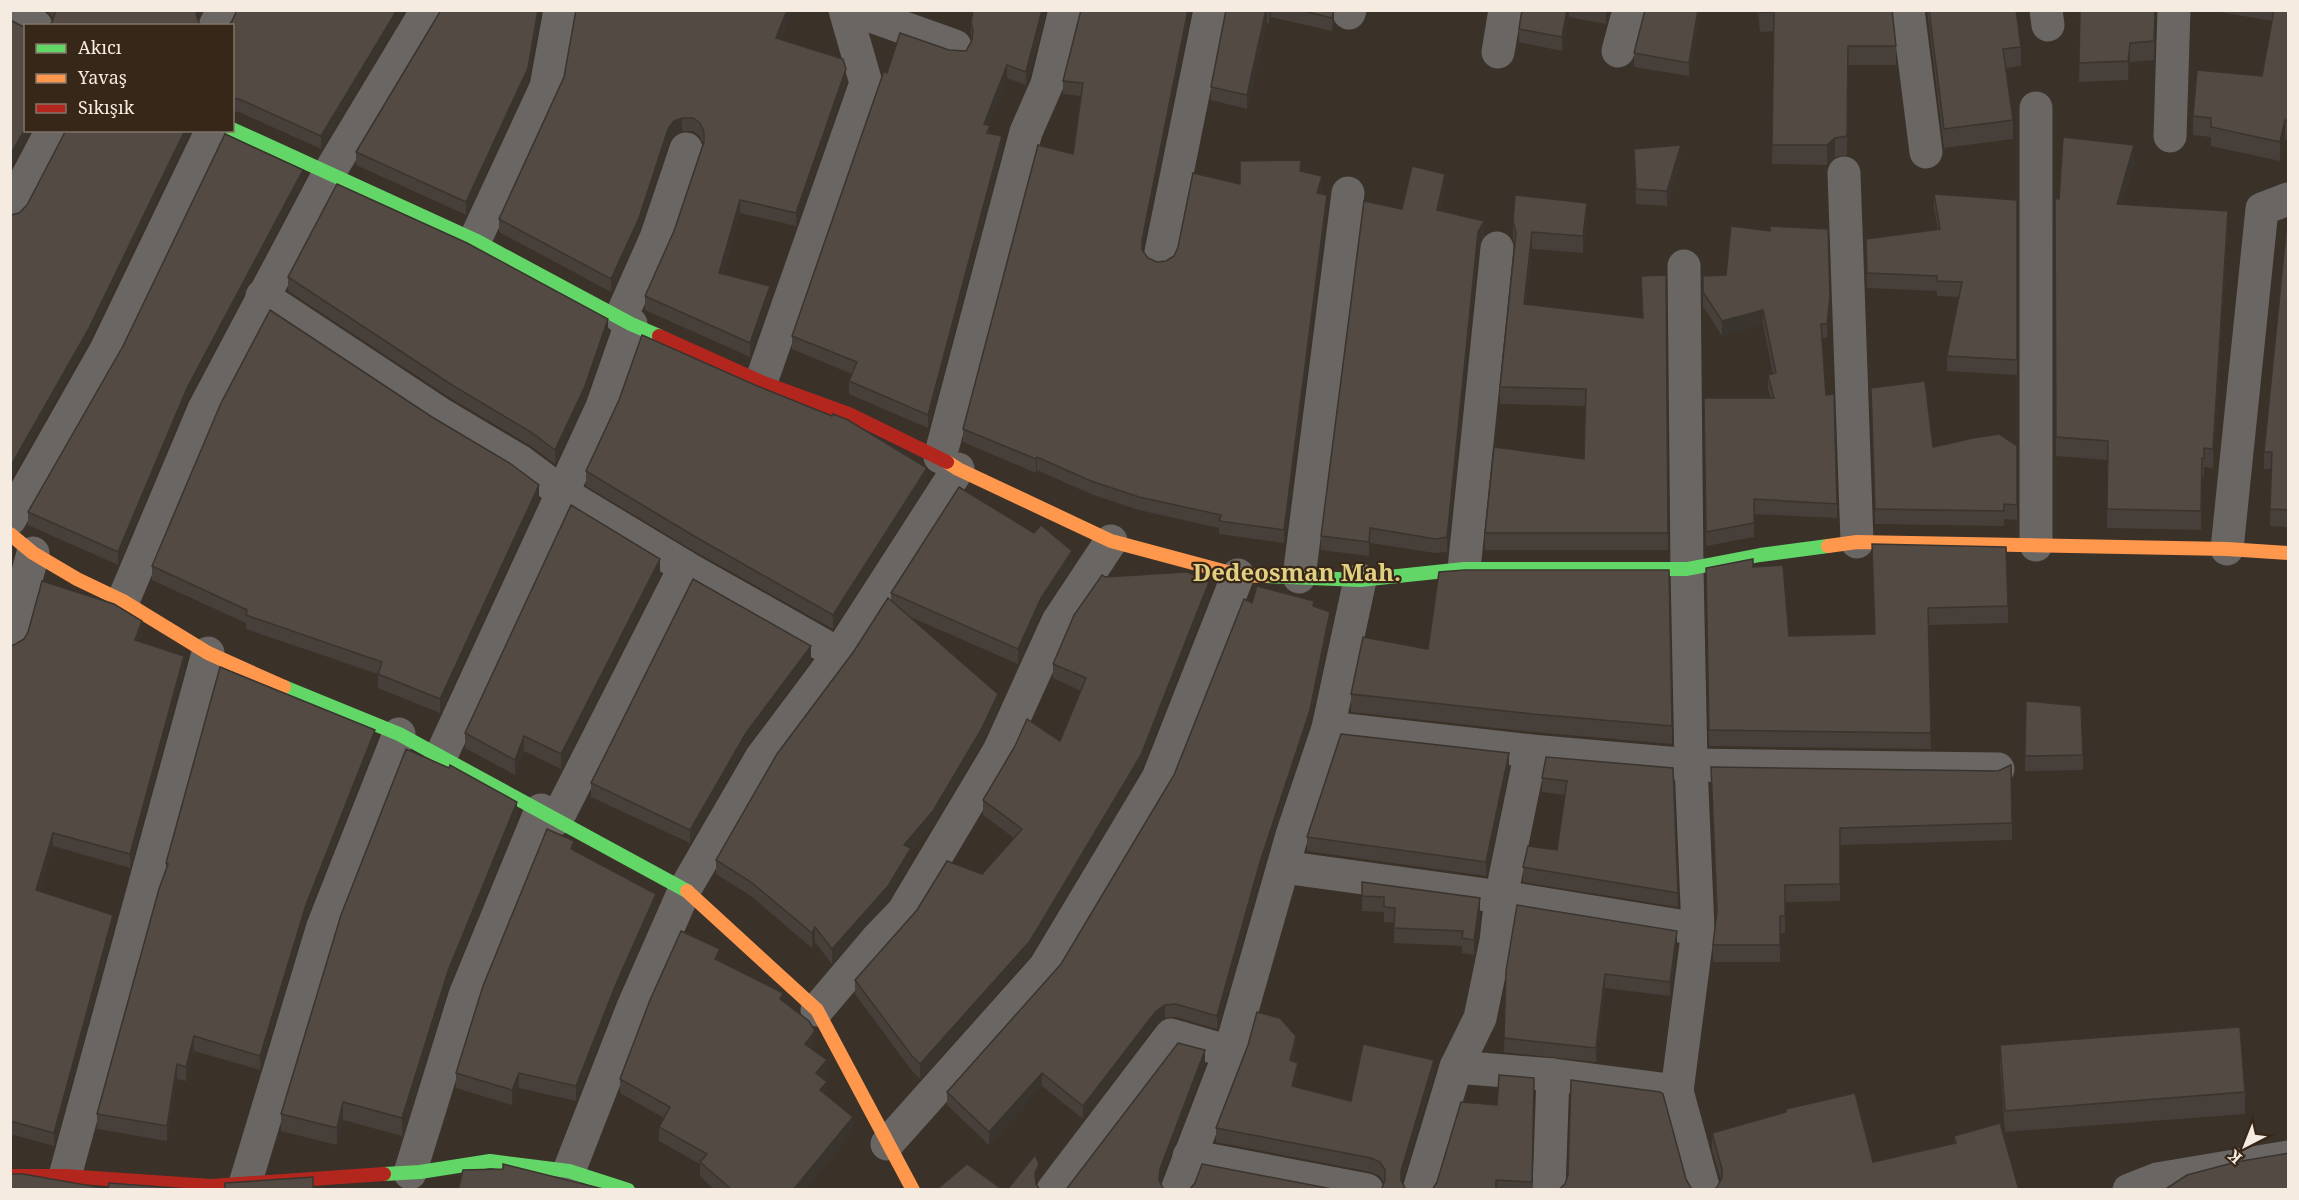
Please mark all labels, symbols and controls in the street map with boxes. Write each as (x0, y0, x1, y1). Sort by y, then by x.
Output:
legend (24, 24, 234, 132)
text: Akıcı (78, 35, 122, 59)
text: Yavaş (77, 65, 127, 89)
text: Sıkışık (78, 95, 135, 119)
district label: Dedeosman Mah. (1193, 555, 1401, 588)
north arrow (2215, 1116, 2275, 1176)
text: K (2223, 1145, 2247, 1169)

